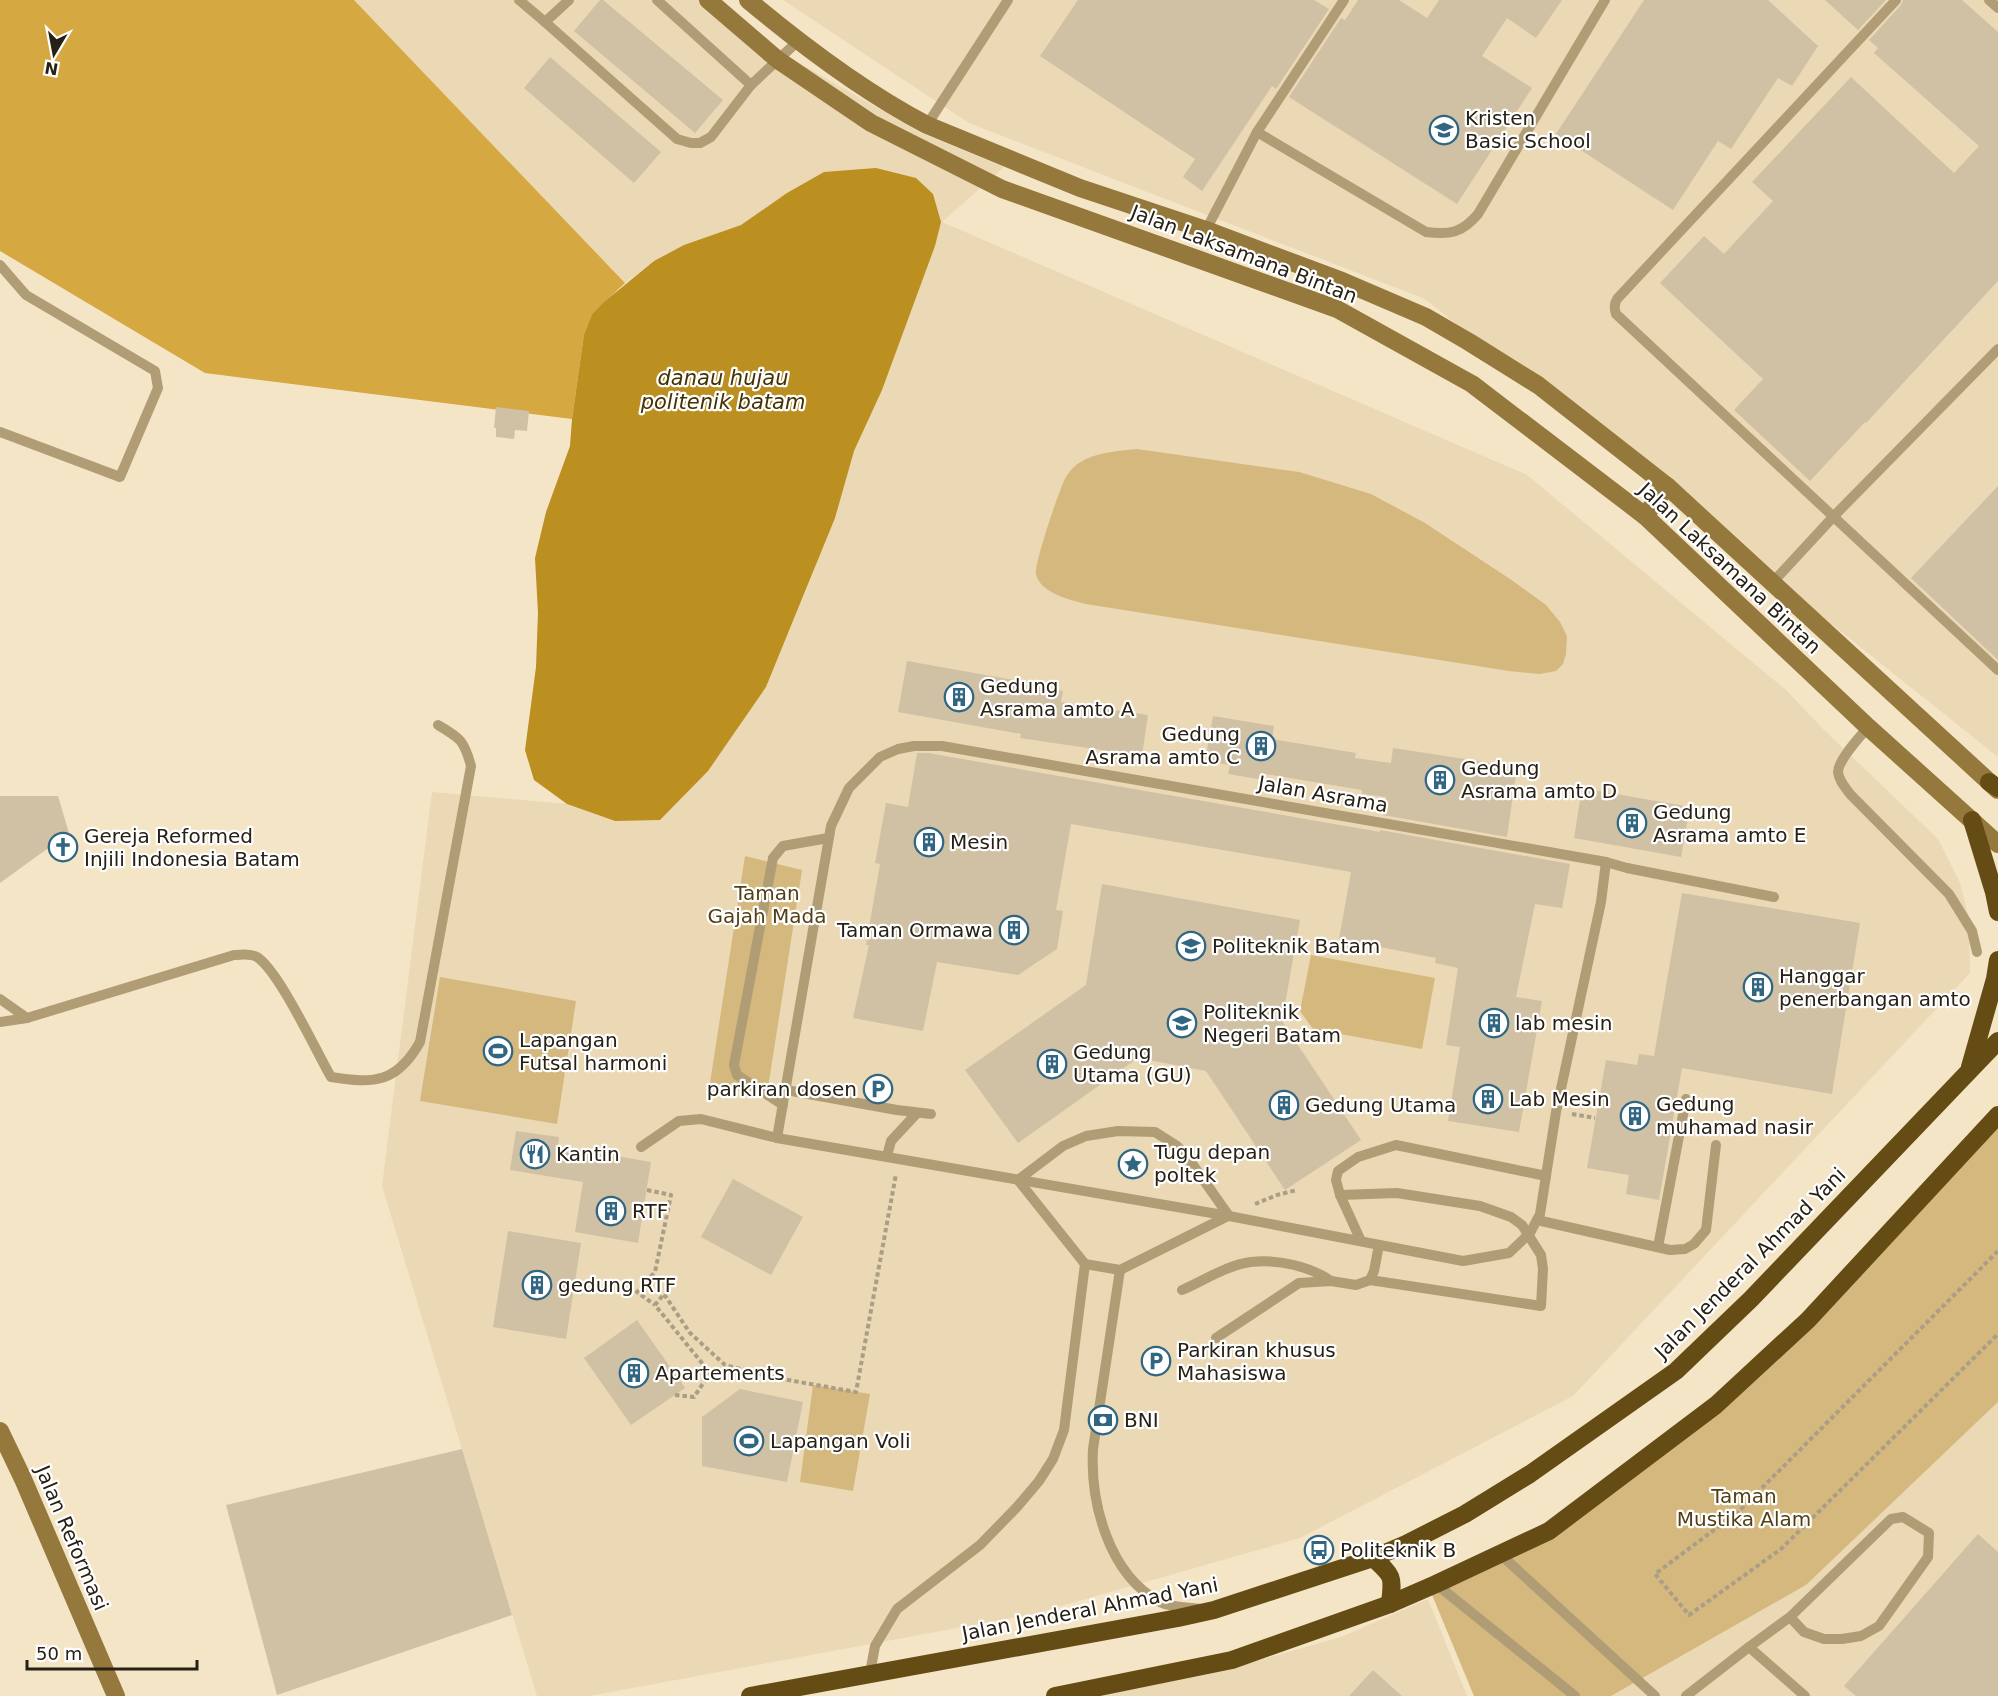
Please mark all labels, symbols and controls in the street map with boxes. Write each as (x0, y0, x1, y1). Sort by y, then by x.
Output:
north arrow (24, 24, 84, 84)
text: N (43, 58, 60, 79)
place label: Kristen Basic School (1465, 106, 1591, 153)
school or university icon: Kristen Basic School (1428, 114, 1460, 146)
street label: Jalan Laksamana Bintan (1126, 199, 1361, 308)
water label: danau hujau politenik batam (640, 366, 805, 414)
street label: Jalan Laksamana Bintan (1632, 476, 1826, 659)
place label: Gedung Asrama amto A (980, 674, 1135, 721)
building icon: Gedung Asrama amto A (943, 681, 975, 713)
place label: Gedung Asrama amto C (1085, 722, 1240, 769)
building icon: Gedung Asrama amto C (1245, 730, 1277, 762)
place label: Gedung Asrama amto D (1461, 756, 1617, 803)
building icon: Gedung Asrama amto D (1424, 764, 1456, 796)
street label: Jalan Asrama (1254, 770, 1390, 817)
place label: Gedung Asrama amto E (1653, 800, 1807, 847)
building icon: Gedung Asrama amto E (1616, 807, 1648, 839)
place label: Gereja Reformed Injili Indonesia Batam (84, 824, 300, 871)
building icon: Mesin (913, 826, 945, 858)
place label: Mesin (950, 830, 1008, 854)
church icon: Gereja Reformed Injili Indonesia Batam (47, 831, 79, 863)
park label: Taman Gajah Mada (707, 881, 827, 928)
building icon: Taman Ormawa (998, 914, 1030, 946)
place label: Taman Ormawa (836, 918, 993, 942)
school or university icon: Politeknik Batam (1175, 930, 1207, 962)
place label: Politeknik Batam (1212, 934, 1380, 958)
place label: Hanggar penerbangan amto (1779, 964, 1971, 1011)
building icon: Hanggar penerbangan amto (1742, 971, 1774, 1003)
place label: Politeknik Negeri Batam (1203, 1000, 1341, 1047)
school or university icon: Politeknik Negeri Batam (1166, 1007, 1198, 1039)
building icon: lab mesin (1478, 1007, 1510, 1039)
place label: lab mesin (1515, 1011, 1612, 1035)
place label: Lapangan Futsal harmoni (519, 1028, 667, 1075)
sports icon: Lapangan Futsal harmoni (482, 1035, 514, 1067)
place label: Gedung Utama (GU) (1073, 1040, 1192, 1087)
building icon: Gedung Utama (GU) (1036, 1048, 1068, 1080)
parking icon: parkiran dosen (862, 1073, 894, 1105)
place label: parkiran dosen (707, 1077, 857, 1101)
building icon: Lab Mesin (1472, 1083, 1504, 1115)
place label: Lab Mesin (1509, 1087, 1610, 1111)
building icon: Gedung Utama (1268, 1089, 1300, 1121)
place label: Gedung muhamad nasir (1656, 1092, 1814, 1139)
place label: Gedung Utama (1305, 1093, 1456, 1117)
building icon: Gedung muhamad nasir (1619, 1100, 1651, 1132)
restaurant icon: Kantin (519, 1138, 551, 1170)
place label: Tugu depan poltek (1153, 1140, 1270, 1187)
place label: Kantin (556, 1142, 620, 1166)
place icon: Tugu depan poltek (1117, 1148, 1149, 1180)
street label: Jalan Jenderal Ahmad Yani (1648, 1162, 1851, 1365)
building icon: RTF (595, 1195, 627, 1227)
place label: RTF (632, 1199, 668, 1223)
building icon: gedung RTF (521, 1269, 553, 1301)
place label: gedung RTF (558, 1273, 676, 1297)
place label: Parkiran khusus Mahasiswa (1177, 1338, 1336, 1385)
parking icon: Parkiran khusus Mahasiswa (1140, 1345, 1172, 1377)
building icon: Apartements (618, 1357, 650, 1389)
place label: Apartements (655, 1361, 785, 1385)
bank icon: BNI (1087, 1404, 1119, 1436)
place label: BNI (1124, 1408, 1159, 1432)
sports icon: Lapangan Voli (733, 1425, 765, 1457)
place label: Lapangan Voli (770, 1429, 911, 1453)
street label: Jalan Reformasi (30, 1460, 113, 1614)
park label: Taman Mustika Alam (1677, 1484, 1811, 1531)
bus stop icon: Politeknik B (1303, 1534, 1335, 1566)
place label: Politeknik B (1340, 1538, 1456, 1562)
street label: Jalan Jenderal Ahmad Yani (958, 1572, 1220, 1646)
scale bar (27, 1633, 196, 1671)
text: 50 m (36, 1643, 82, 1664)

